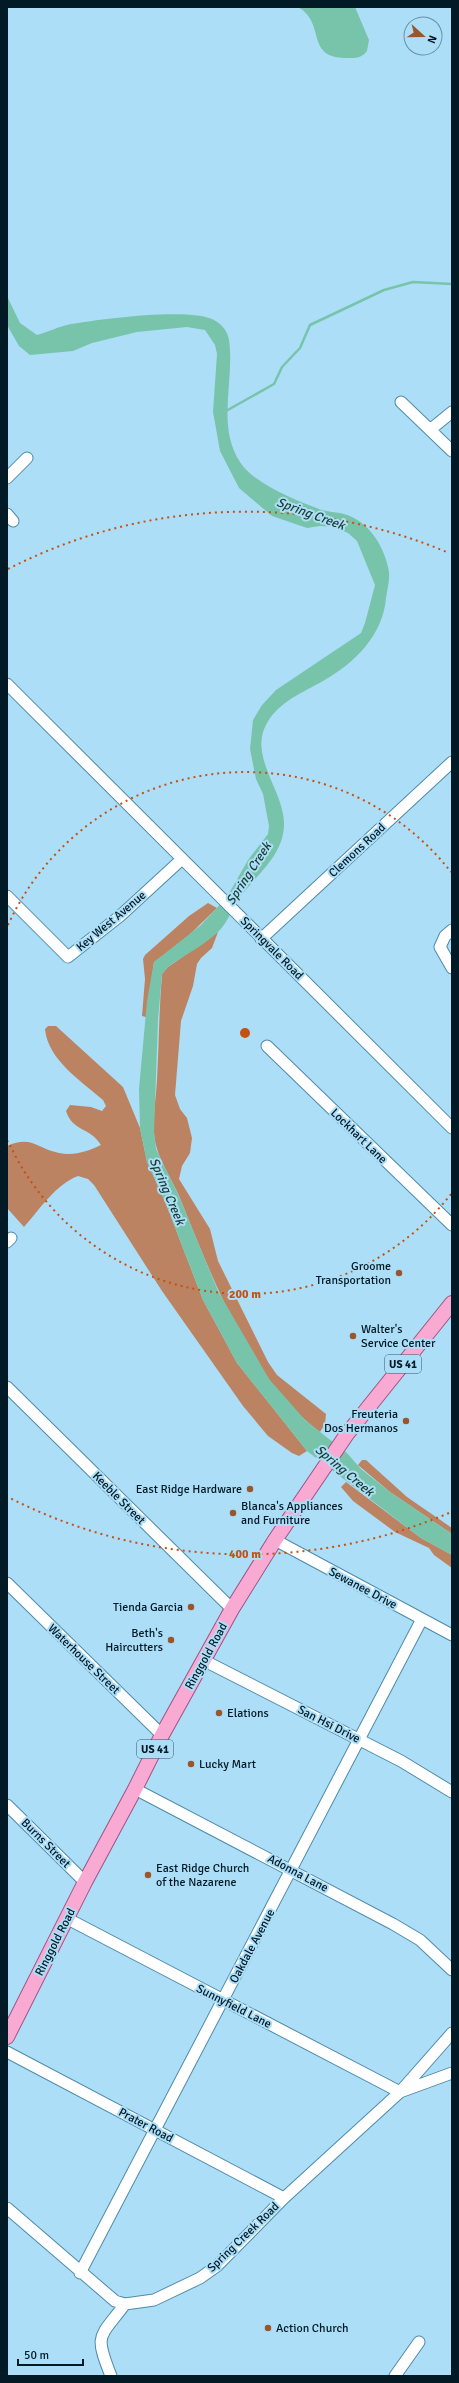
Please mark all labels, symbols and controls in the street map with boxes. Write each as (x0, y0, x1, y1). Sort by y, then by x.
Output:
north arrow (403, 16, 443, 56)
text: N (424, 34, 439, 45)
water label: Spring Creek (274, 494, 348, 534)
street label: Clemons Road (326, 820, 389, 881)
water label: Spring Creek (223, 838, 276, 908)
street label: Key West Avenue (73, 888, 149, 955)
street label: Springvale Road (237, 914, 306, 983)
centre of rings (238, 1026, 252, 1040)
street label: Lockhart Lane (327, 1106, 390, 1167)
water label: Spring Creek (146, 1155, 189, 1229)
place label: Groome Transportation (316, 1259, 391, 1288)
marker: Groome Transportation (394, 1268, 404, 1278)
text: 200 m (229, 1287, 261, 1302)
place label: Walter's Service Center (361, 1322, 436, 1351)
marker: Walter's Service Center (348, 1331, 358, 1341)
road number: US 41 (385, 1355, 421, 1373)
place label: Freuteria Dos Hermanos (324, 1407, 398, 1436)
marker: Freuteria Dos Hermanos (401, 1416, 411, 1426)
water label: Spring Creek (312, 1442, 378, 1501)
street label: Keeble Street (89, 1469, 148, 1528)
place label: East Ridge Hardware (136, 1482, 242, 1497)
marker: East Ridge Hardware (245, 1484, 255, 1494)
place label: Blanca's Appliances and Furniture (241, 1499, 343, 1528)
marker: Blanca's Appliances and Furniture (228, 1508, 238, 1518)
text: 400 m (229, 1547, 261, 1562)
street label: Sewanee Drive (326, 1564, 399, 1613)
place label: Tienda Garcia (113, 1600, 183, 1615)
marker: Tienda Garcia (186, 1602, 196, 1612)
street label: Ringgold Road (182, 1620, 231, 1692)
street label: Waterhouse Street (44, 1621, 123, 1698)
place label: Beth's Haircutters (105, 1626, 163, 1655)
marker: Beth's Haircutters (166, 1635, 176, 1645)
street label: San Hsi Drive (295, 1702, 362, 1747)
place label: Elations (227, 1706, 269, 1721)
marker: Elations (214, 1708, 224, 1718)
road number: US 41 (137, 1740, 173, 1758)
place label: Lucky Mart (199, 1757, 256, 1772)
marker: Lucky Mart (186, 1759, 196, 1769)
street label: Burns Street (18, 1815, 74, 1871)
street label: Adonna Lane (265, 1851, 331, 1896)
place label: East Ridge Church of the Nazarene (156, 1861, 249, 1890)
marker: East Ridge Church of the Nazarene (143, 1870, 153, 1880)
street label: Ringgold Road (32, 1906, 79, 1979)
street label: Oakdale Avenue (227, 1907, 278, 1986)
street label: Sunnyfield Lane (194, 1981, 274, 2032)
street label: Prater Road (116, 2105, 176, 2146)
street label: Spring Creek Road (204, 2199, 282, 2275)
place label: Action Church (276, 2321, 349, 2336)
marker: Action Church (263, 2323, 273, 2333)
scale bar (18, 2341, 83, 2367)
text: 50 m (24, 2348, 49, 2363)

